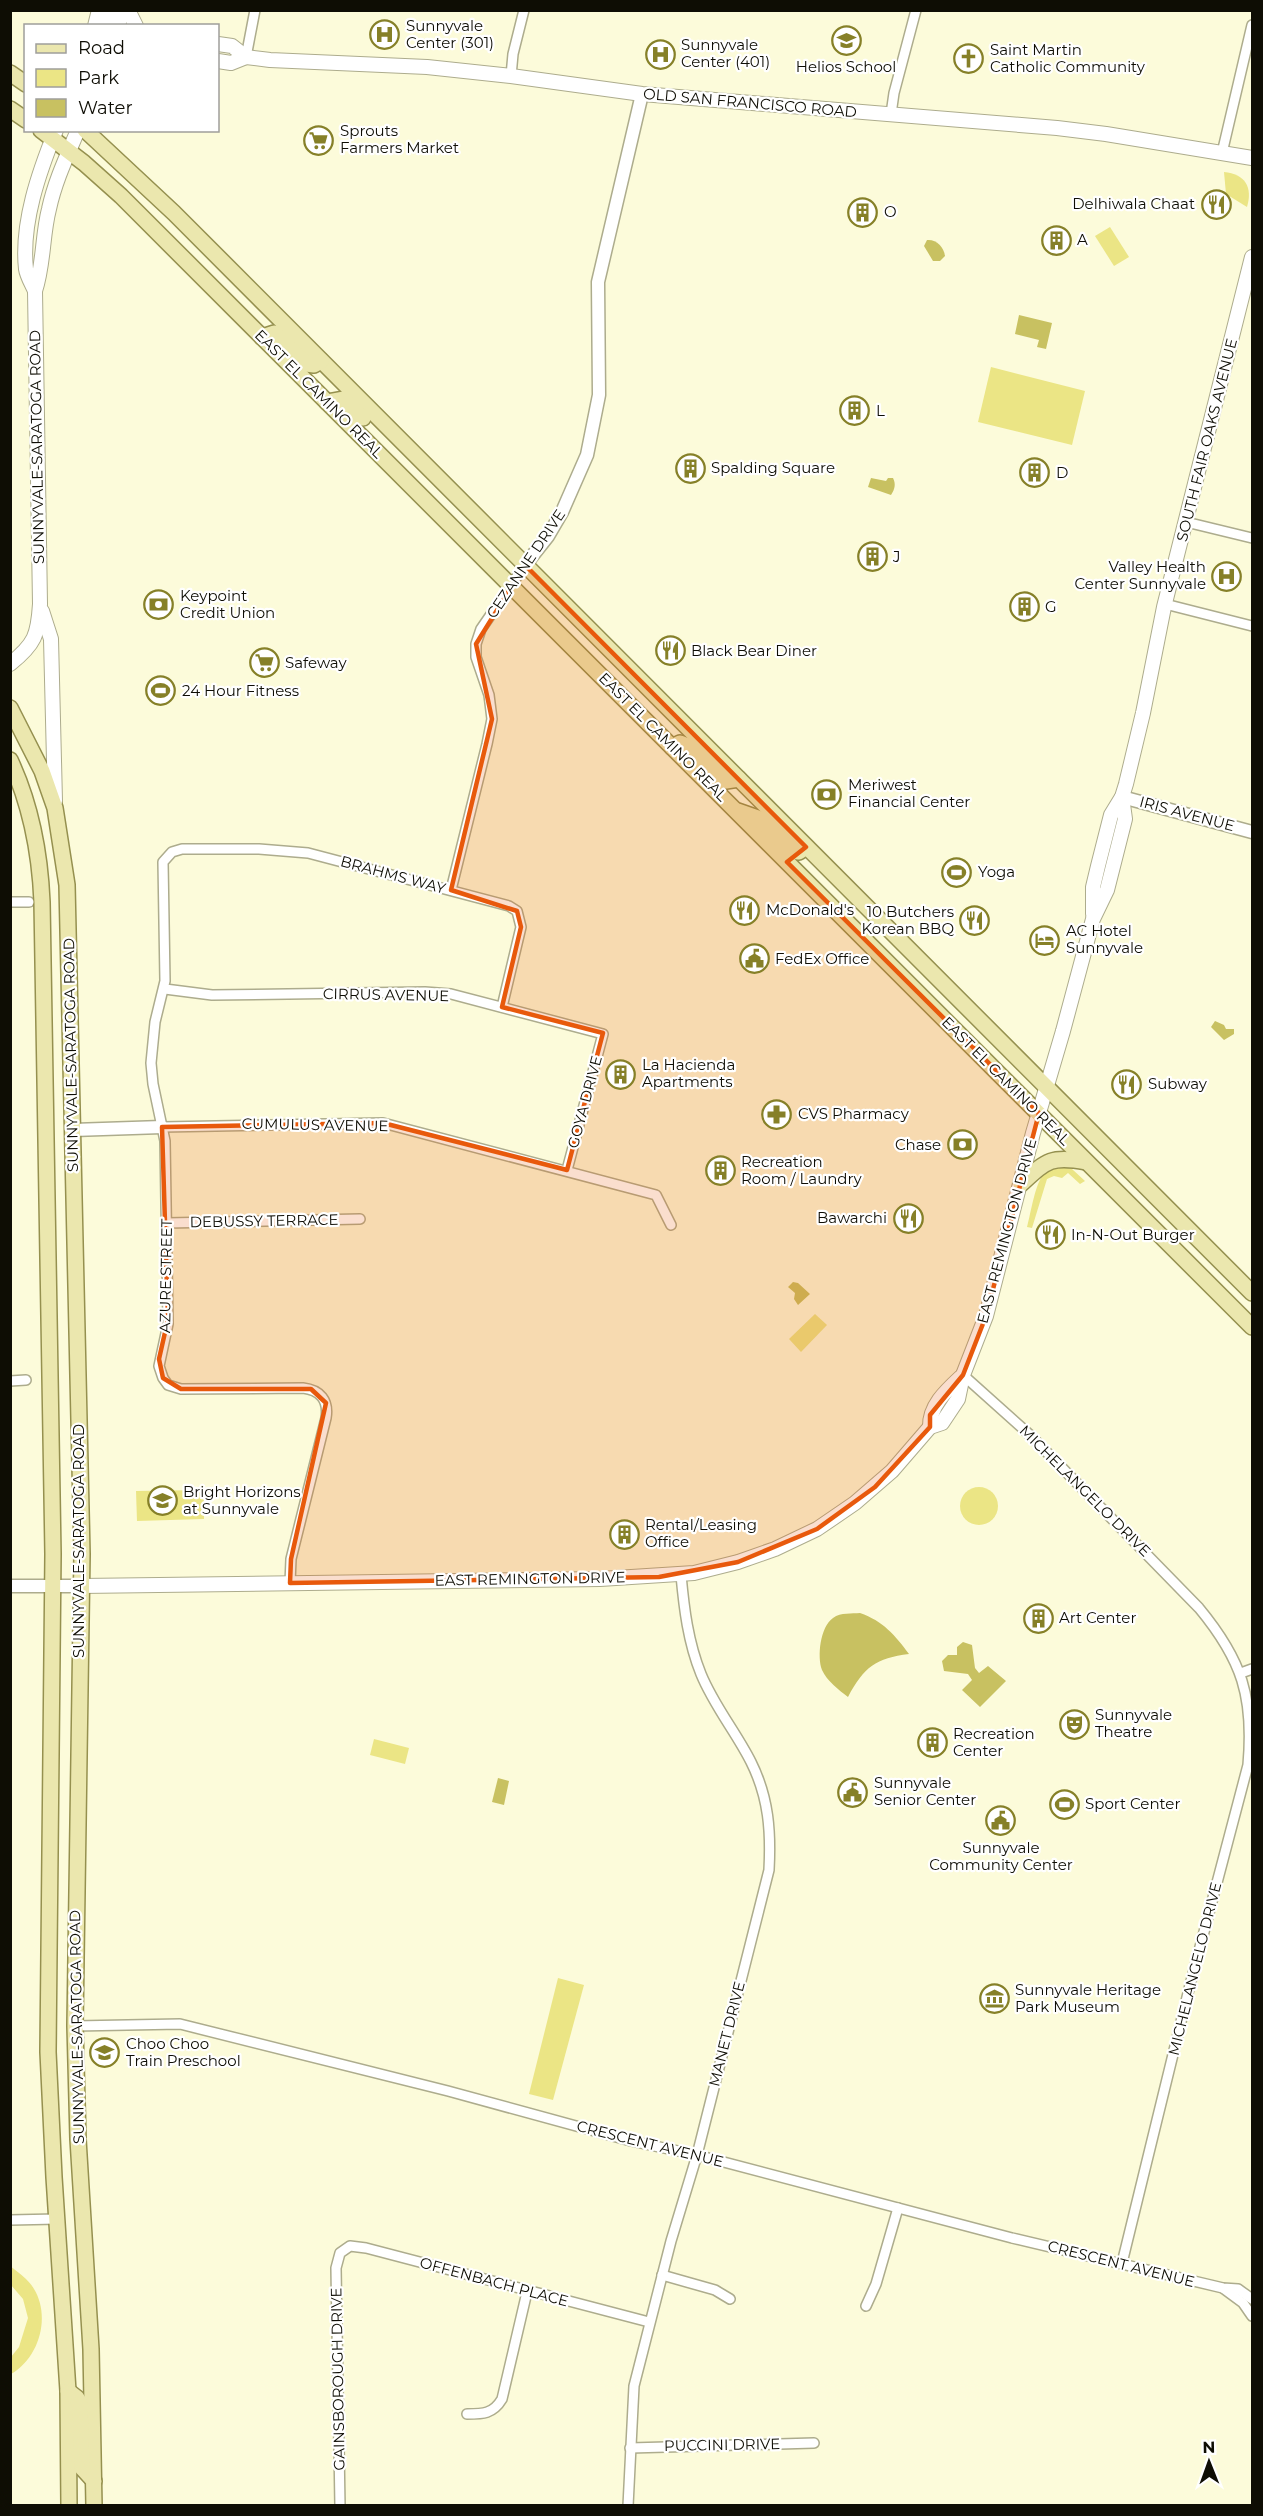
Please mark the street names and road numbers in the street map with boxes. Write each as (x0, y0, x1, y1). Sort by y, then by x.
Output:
street label: OLD SAN FRANCISCO ROAD (642, 84, 858, 121)
street label: EAST EL CAMINO REAL (251, 325, 388, 462)
street label: SUNNYVALE-SARATOGA ROAD (25, 330, 48, 564)
street label: SOUTH FAIR OAKS AVENUE (1172, 336, 1241, 543)
street label: CEZANNE DRIVE (482, 506, 569, 622)
street label: EAST EL CAMINO REAL (595, 668, 732, 805)
street label: IRIS AVENUE (1137, 792, 1237, 835)
street label: BRAHMS WAY (338, 851, 448, 898)
street label: SUNNYVALE-SARATOGA ROAD (59, 938, 82, 1172)
street label: CIRRUS AVENUE (323, 984, 449, 1005)
street label: EAST EL CAMINO REAL (938, 1012, 1075, 1149)
street label: GOYA DRIVE (563, 1054, 606, 1150)
street label: CUMULUS AVENUE (241, 1114, 389, 1135)
street label: EAST REMINGTON DRIVE (973, 1136, 1040, 1326)
street label: DEBUSSY TERRACE (189, 1210, 339, 1231)
street label: AZURE STREET (155, 1218, 176, 1333)
street label: MICHELANGELO DRIVE (1016, 1421, 1155, 1560)
street label: SUNNYVALE-SARATOGA ROAD (69, 1424, 88, 1658)
street label: EAST REMINGTON DRIVE (434, 1567, 626, 1590)
street label: MICHELANGELO DRIVE (1164, 1880, 1225, 2058)
street label: SUNNYVALE-SARATOGA ROAD (65, 1910, 88, 2144)
street label: MANET DRIVE (704, 1979, 749, 2088)
street label: CRESCENT AVENUE (575, 2116, 726, 2171)
street label: CRESCENT AVENUE (1046, 2236, 1197, 2291)
street label: OFFENBACH PLACE (418, 2253, 571, 2311)
street label: GAINSBOROUGH DRIVE (326, 2287, 349, 2471)
street label: PUCCINI DRIVE (664, 2434, 780, 2455)

